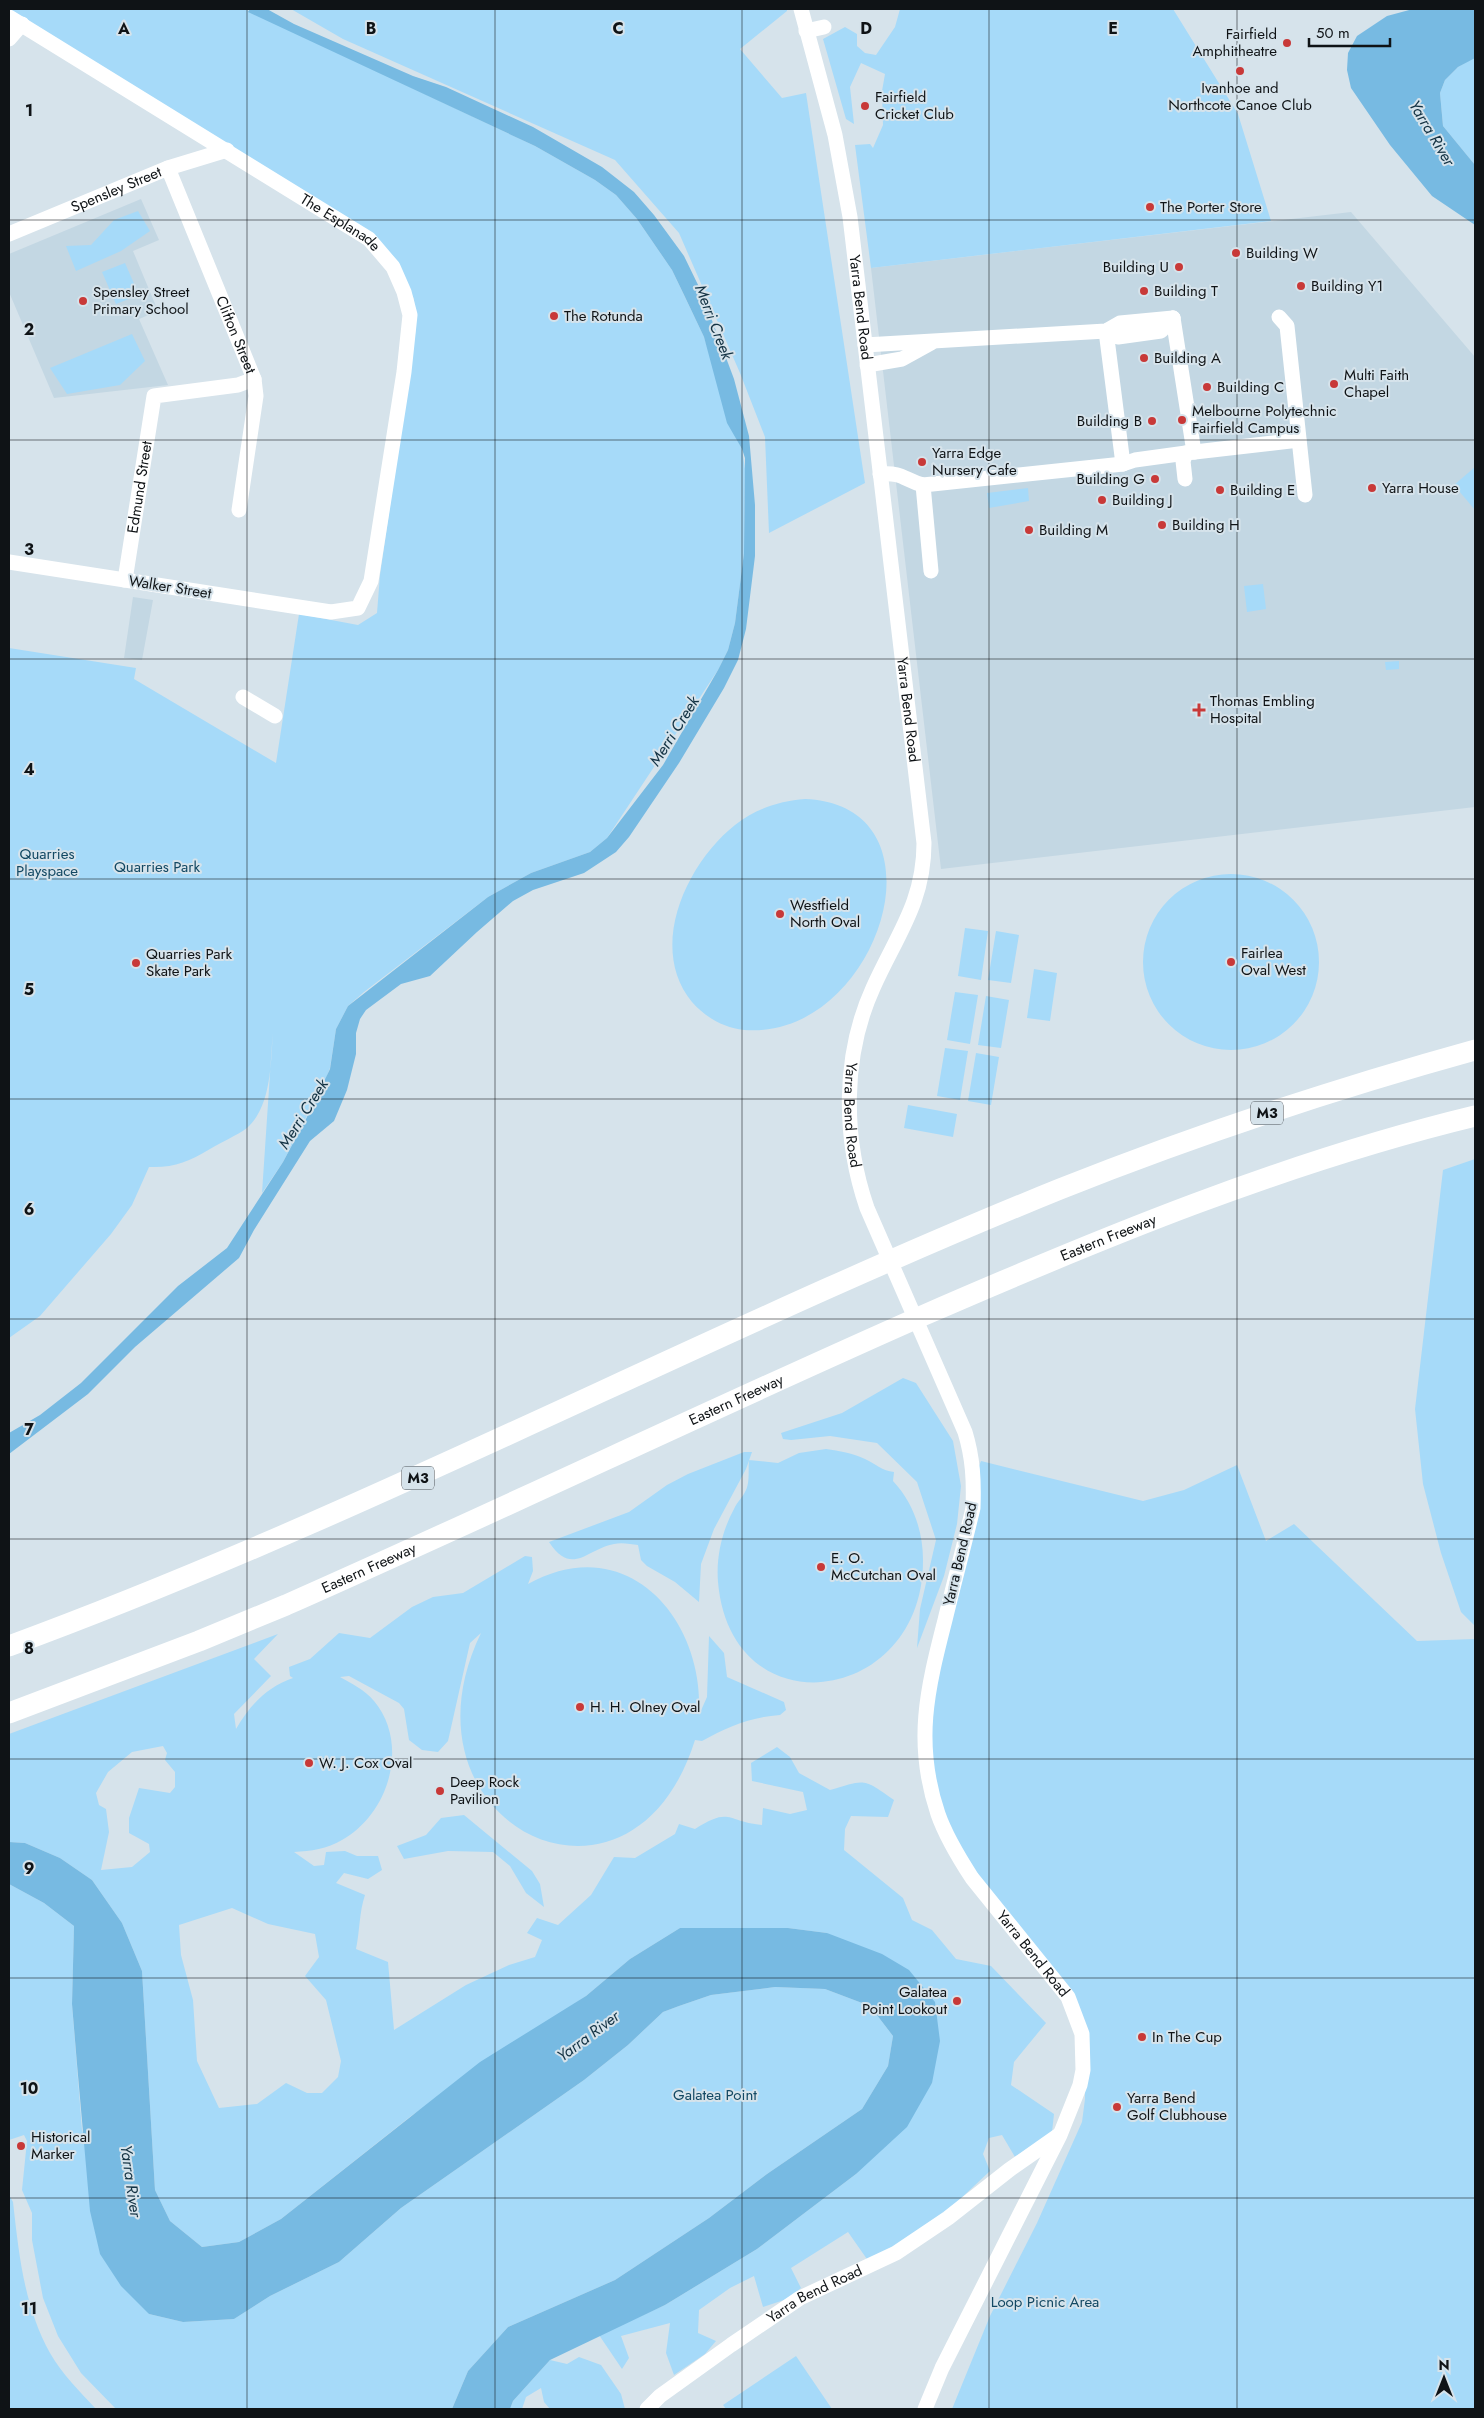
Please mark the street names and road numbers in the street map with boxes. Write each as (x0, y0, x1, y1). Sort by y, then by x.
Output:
street label: Spensley Street (67, 161, 165, 218)
street label: The Esplanade (296, 188, 386, 256)
street label: Yarra Bend Road (844, 254, 878, 361)
street label: Clifton Street (210, 293, 262, 377)
street label: Edmund Street (122, 439, 158, 535)
street label: Walker Street (127, 570, 213, 604)
street label: Yarra Bend Road (891, 656, 925, 763)
street label: Yarra Bend Road (838, 1061, 867, 1170)
road number: M3 (1251, 1102, 1283, 1124)
street label: Eastern Freeway (1057, 1208, 1160, 1267)
street label: Eastern Freeway (685, 1368, 787, 1431)
road number: M3 (402, 1466, 434, 1490)
street label: Yarra Bend Road (937, 1500, 983, 1608)
street label: Eastern Freeway (318, 1537, 420, 1599)
street label: Yarra Bend Road (991, 1906, 1075, 2002)
street label: Yarra Bend Road (762, 2259, 866, 2329)

